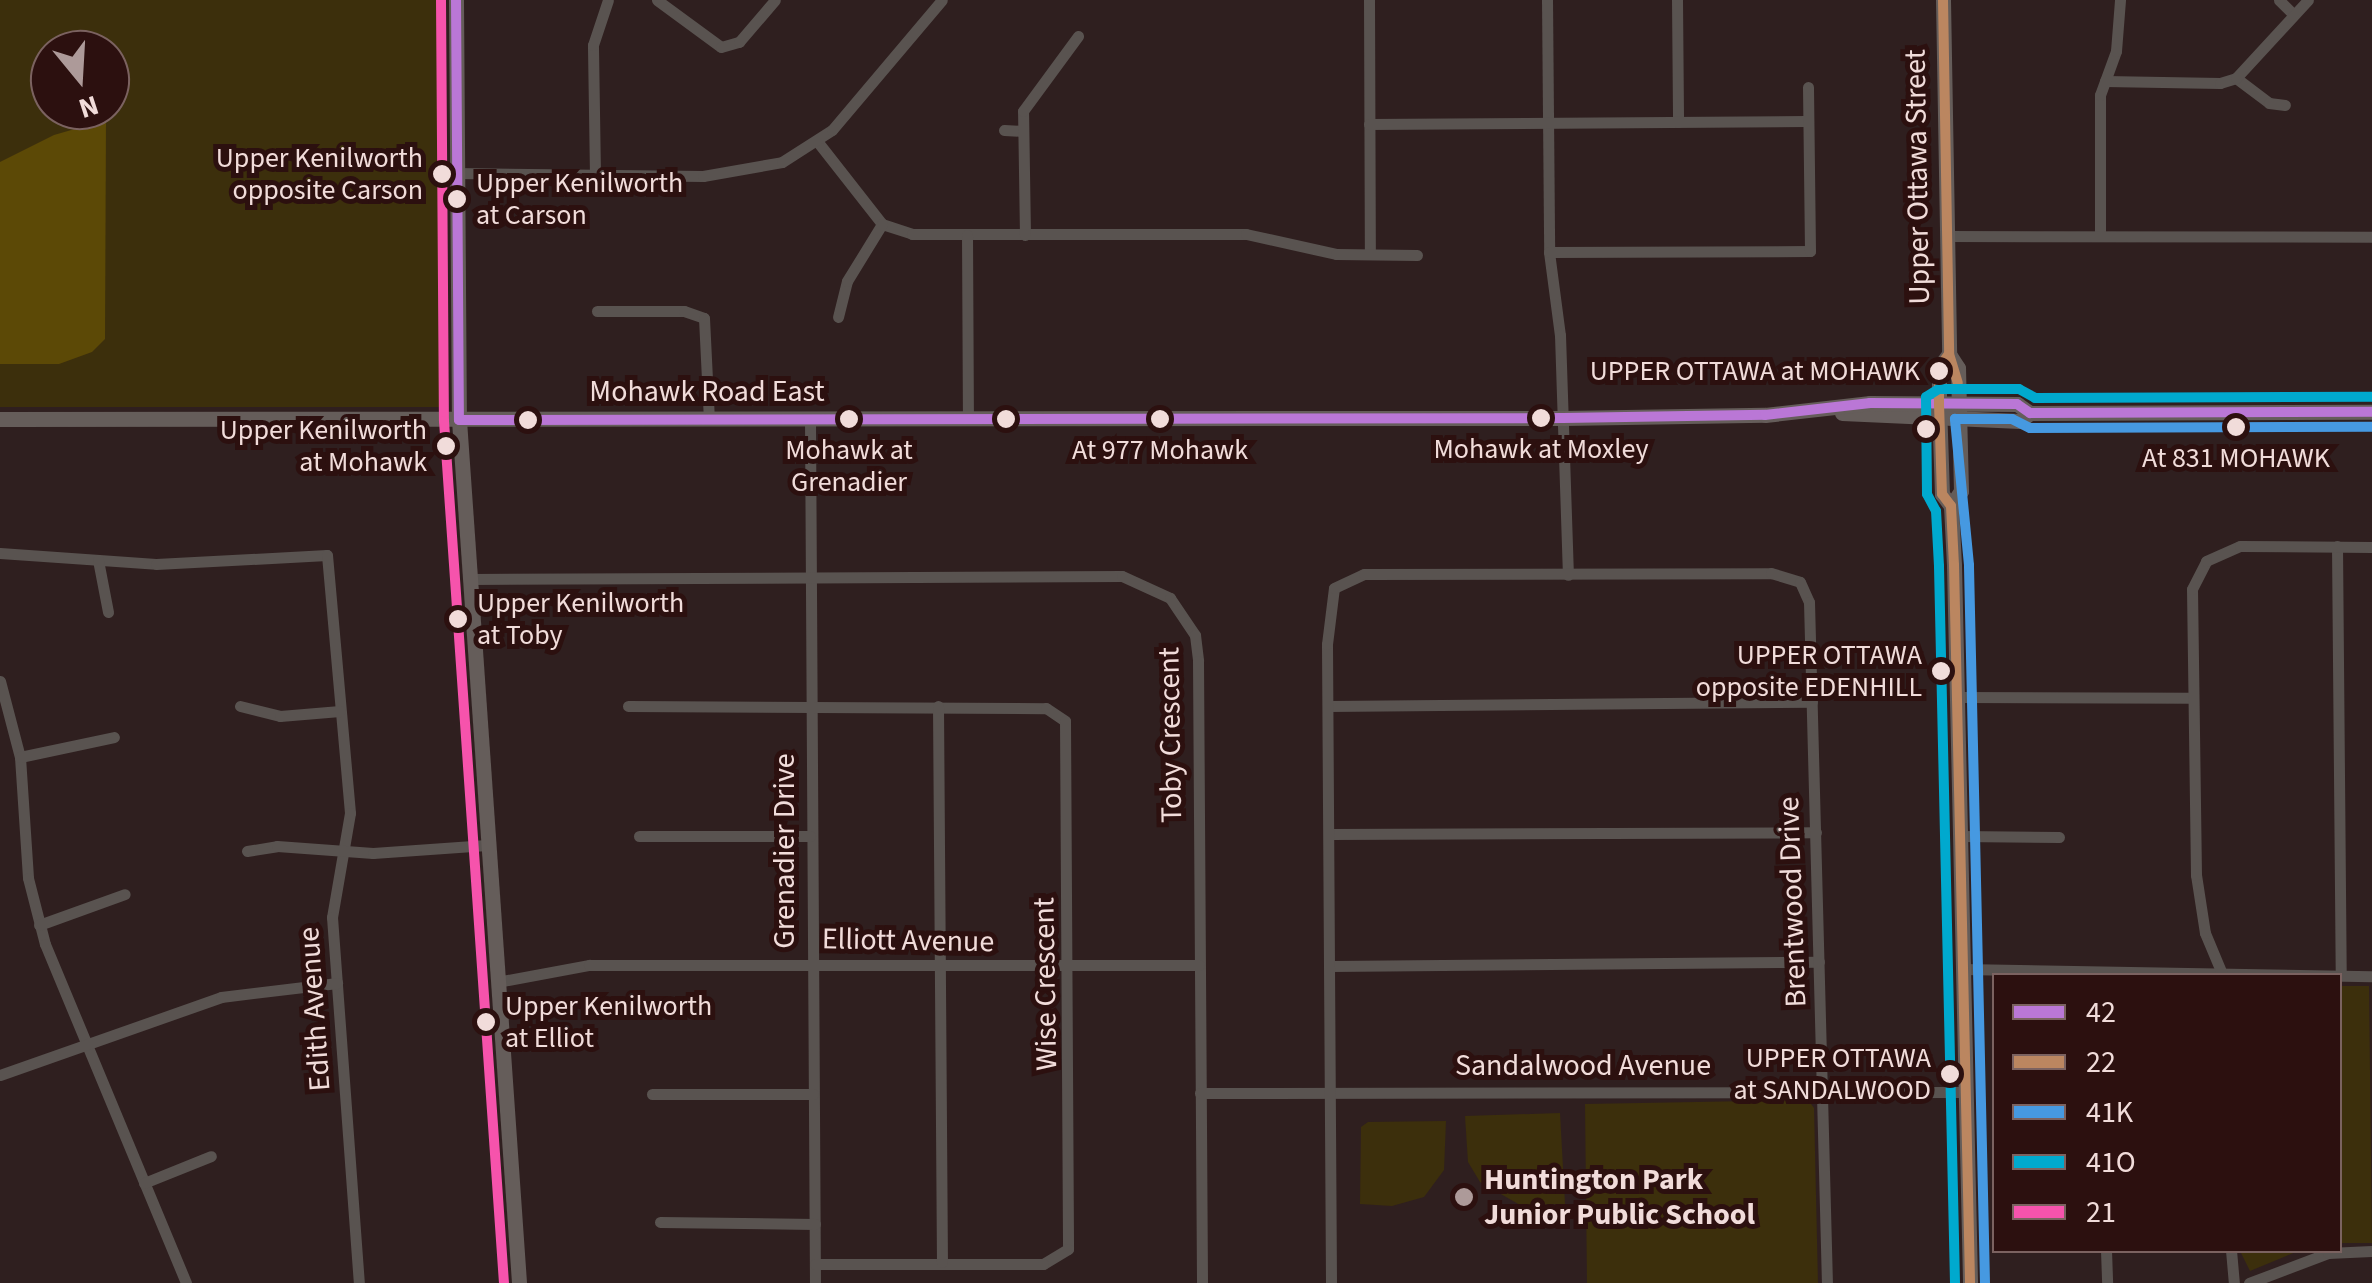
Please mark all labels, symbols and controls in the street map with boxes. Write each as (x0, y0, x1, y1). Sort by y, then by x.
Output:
north arrow (30, 30, 130, 130)
street label: Upper Ottawa Street (1898, 49, 1938, 305)
text: N (74, 85, 104, 129)
place label: Upper Kenilworth opposite Carson (216, 141, 423, 207)
marker: Upper Kenilworth opposite Carson (432, 164, 452, 184)
place label: Upper Kenilworth at Carson (476, 166, 683, 232)
marker: Upper Kenilworth at Carson (447, 189, 467, 209)
place label: UPPER OTTAWA at MOHAWK (1590, 354, 1920, 388)
marker: UPPER OTTAWA at MOHAWK (1929, 361, 1949, 381)
street label: Mohawk Road East (589, 374, 825, 410)
marker: Mohawk at Moxley (1531, 408, 1551, 428)
marker: Mohawk at Grenadier (839, 409, 859, 429)
unlabelled marker (996, 409, 1016, 429)
marker: At 977 Mohawk (1150, 409, 1170, 429)
unlabelled marker (518, 410, 538, 430)
place label: Upper Kenilworth at Mohawk (220, 413, 427, 479)
marker: At 831 MOHAWK (2226, 417, 2246, 437)
unlabelled marker (1916, 419, 1936, 439)
place label: Mohawk at Moxley (1433, 432, 1649, 466)
place label: Mohawk at Grenadier (785, 433, 913, 499)
place label: At 977 Mohawk (1072, 433, 1248, 467)
marker: Upper Kenilworth at Mohawk (436, 436, 456, 456)
place label: At 831 MOHAWK (2142, 441, 2330, 475)
place label: Upper Kenilworth at Toby (477, 586, 684, 652)
marker: Upper Kenilworth at Toby (448, 609, 468, 629)
place label: UPPER OTTAWA opposite EDENHILL (1696, 638, 1922, 704)
street label: Toby Crescent (1151, 647, 1191, 823)
marker: UPPER OTTAWA opposite EDENHILL (1931, 661, 1951, 681)
street label: Grenadier Drive (767, 753, 803, 949)
street label: Brentwood Drive (1771, 796, 1815, 1008)
street label: Wise Crescent (1026, 897, 1066, 1071)
street label: Elliott Avenue (822, 921, 994, 961)
street label: Edith Avenue (291, 926, 339, 1092)
legend (1992, 973, 2342, 1253)
place label: Upper Kenilworth at Elliot (505, 989, 712, 1055)
text: 42 (2086, 991, 2116, 1034)
marker: Upper Kenilworth at Elliot (476, 1012, 496, 1032)
place label: UPPER OTTAWA at SANDALWOOD (1734, 1041, 1931, 1107)
text: 22 (2086, 1041, 2116, 1084)
street label: Sandalwood Avenue (1455, 1048, 1711, 1084)
marker: UPPER OTTAWA at SANDALWOOD (1940, 1064, 1960, 1084)
text: 41K (2086, 1091, 2133, 1134)
text: 41O (2086, 1141, 2136, 1184)
place label: Huntington Park Junior Public School (1484, 1162, 1755, 1232)
marker: Huntington Park Junior Public School (1453, 1186, 1475, 1208)
text: 21 (2086, 1191, 2116, 1234)

